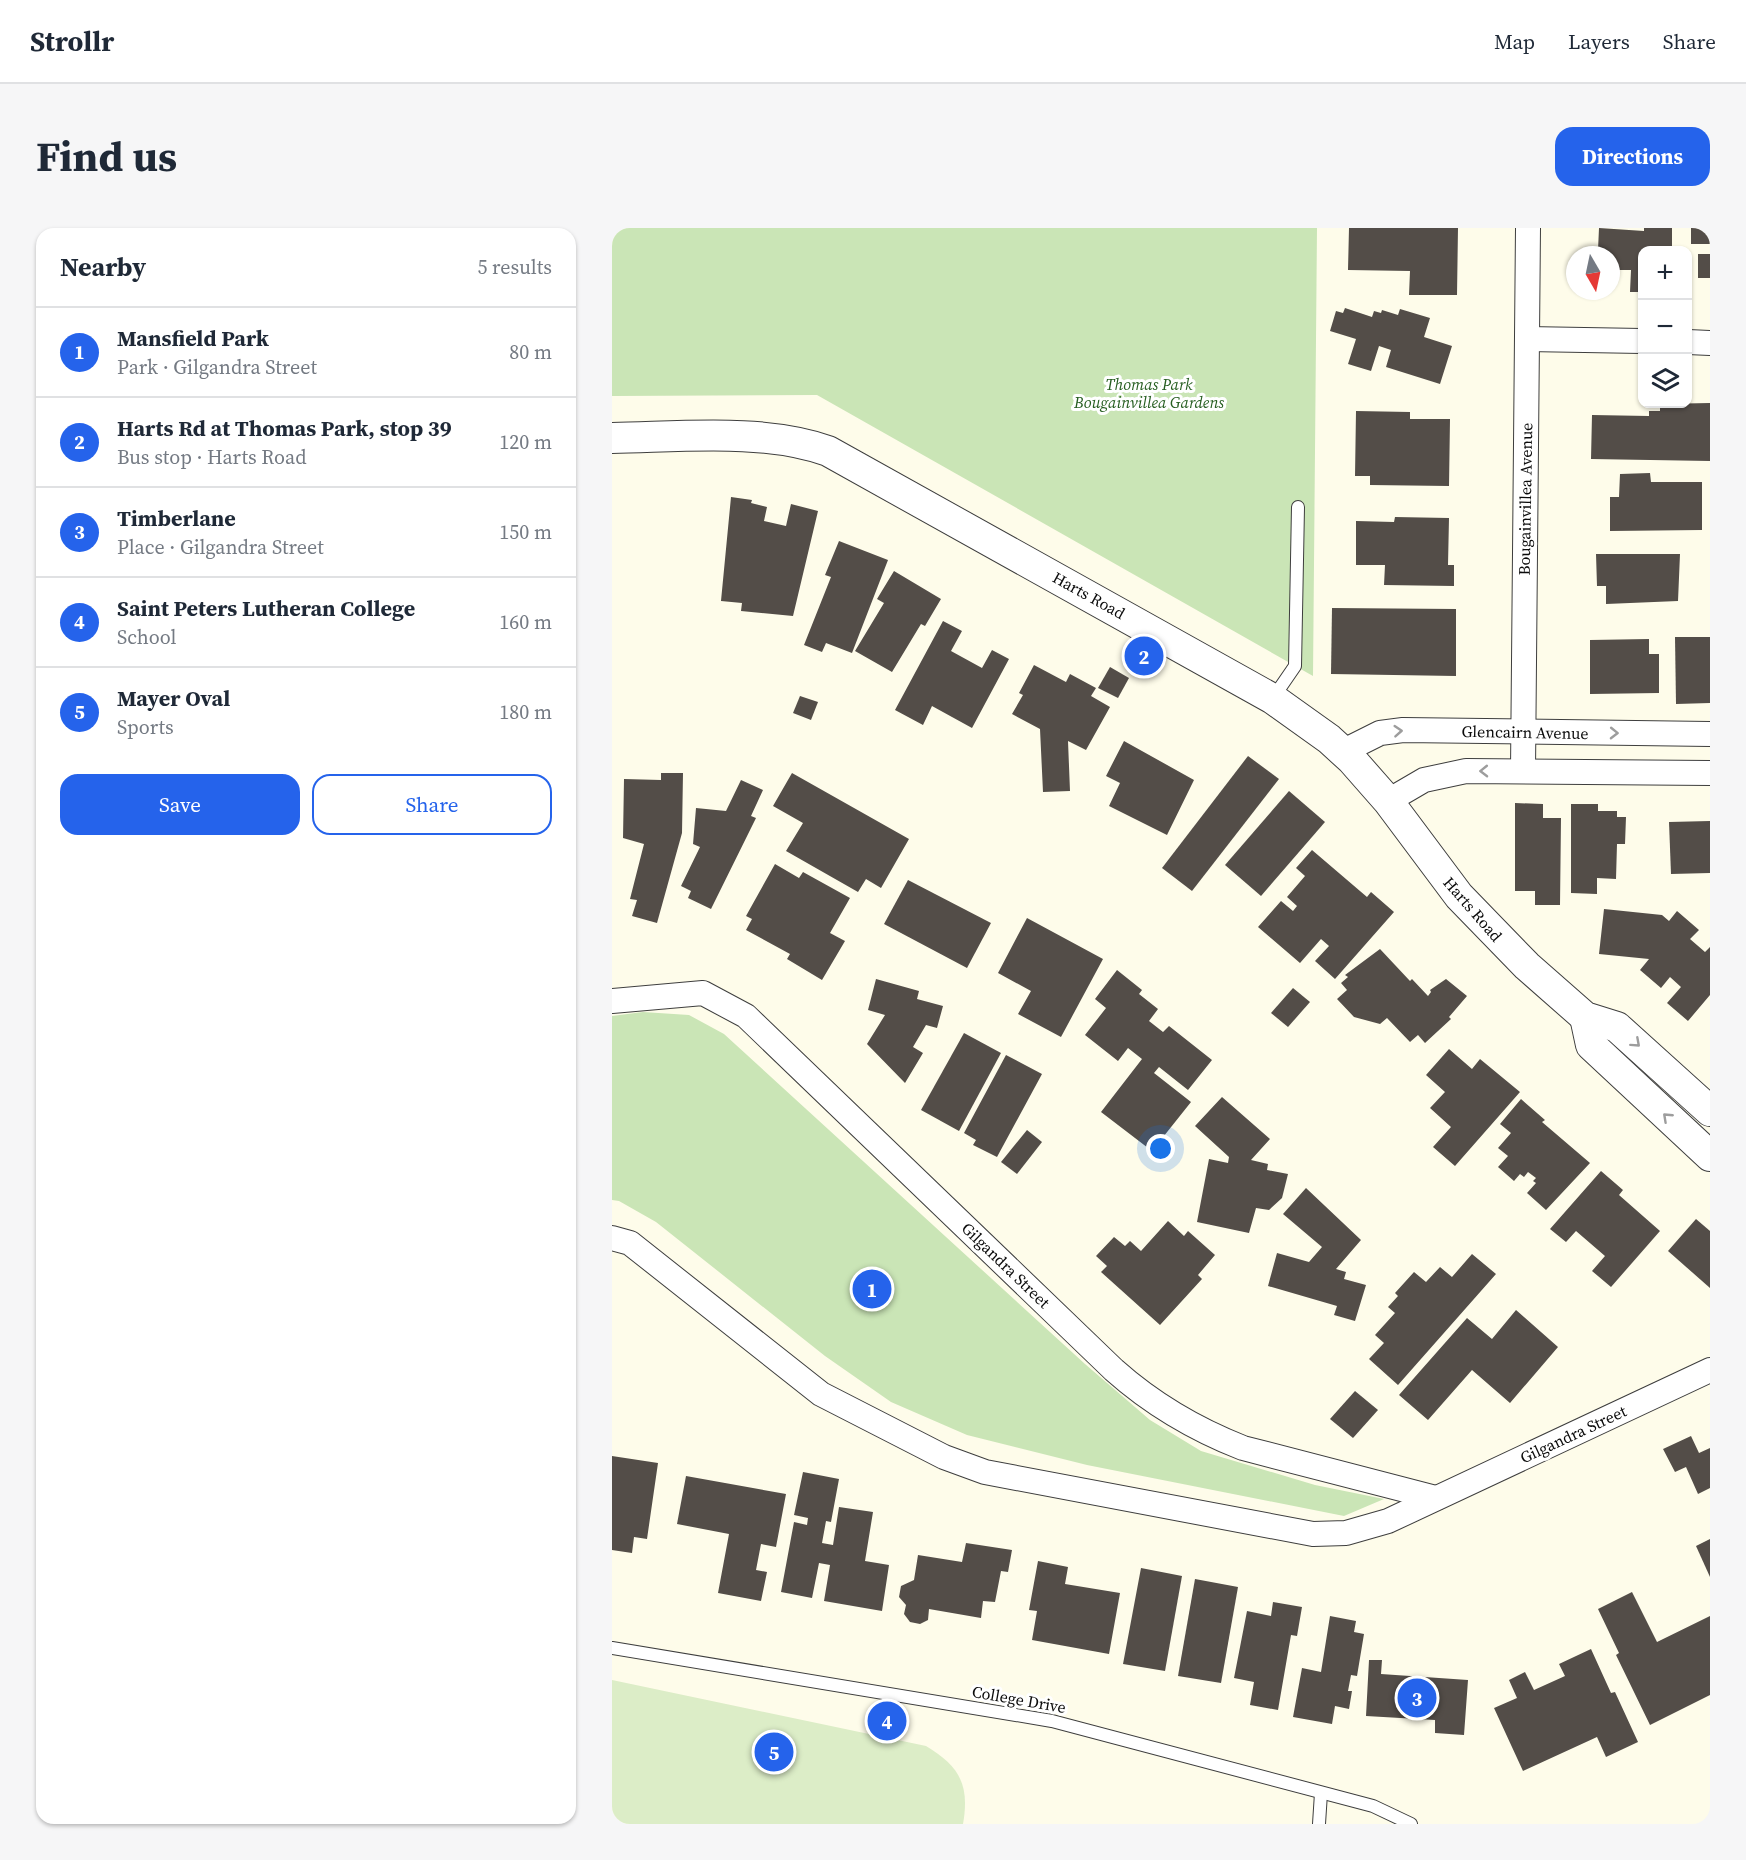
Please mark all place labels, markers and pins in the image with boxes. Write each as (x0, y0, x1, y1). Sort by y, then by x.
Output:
pin: 2 (1124, 634, 1164, 678)
pin: 1 (852, 1266, 892, 1312)
pin: 3 (1398, 1676, 1436, 1720)
pin: 4 (868, 1698, 906, 1744)
pin: 5 (754, 1730, 794, 1774)

